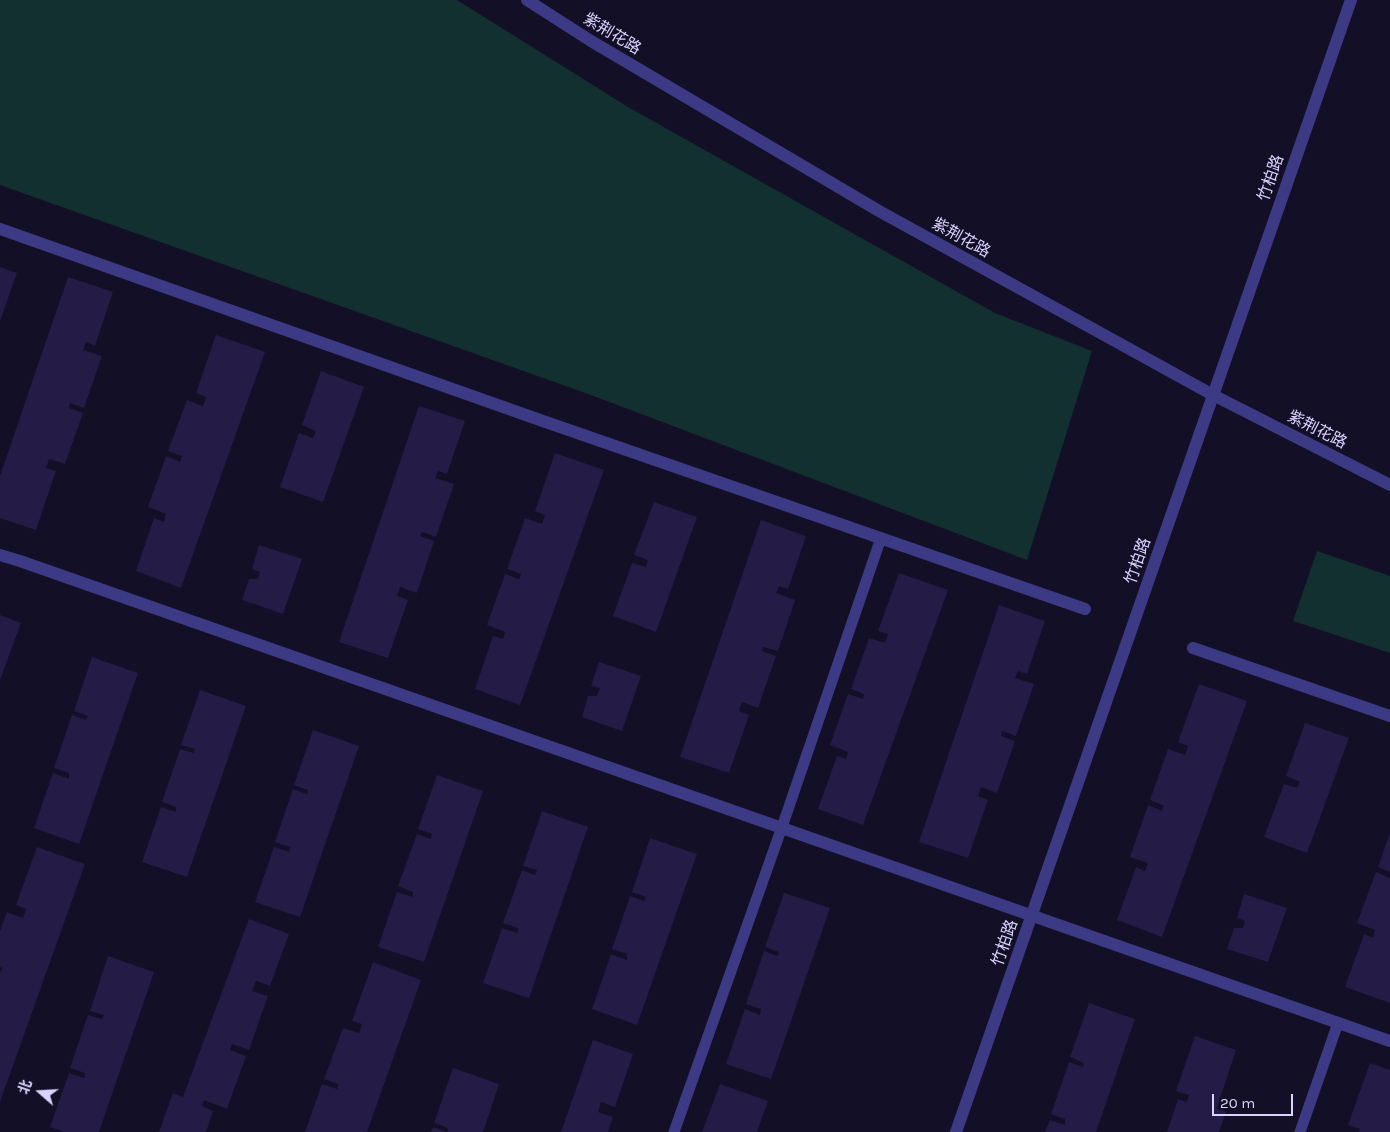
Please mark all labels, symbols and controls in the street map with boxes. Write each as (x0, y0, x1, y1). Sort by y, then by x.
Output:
street label: 紫荆花路 (580, 9, 644, 59)
street label: 竹柏路 (1254, 152, 1288, 204)
street label: 紫荆花路 (928, 214, 994, 262)
street label: 紫荆花路 (1284, 407, 1350, 453)
street label: 竹柏路 (1121, 535, 1155, 587)
street label: 竹柏路 (988, 917, 1022, 969)
north arrow (15, 1067, 65, 1117)
text: 北 (15, 1078, 36, 1096)
scale bar (1215, 1084, 1296, 1116)
text: 20 m (1220, 1094, 1255, 1112)

